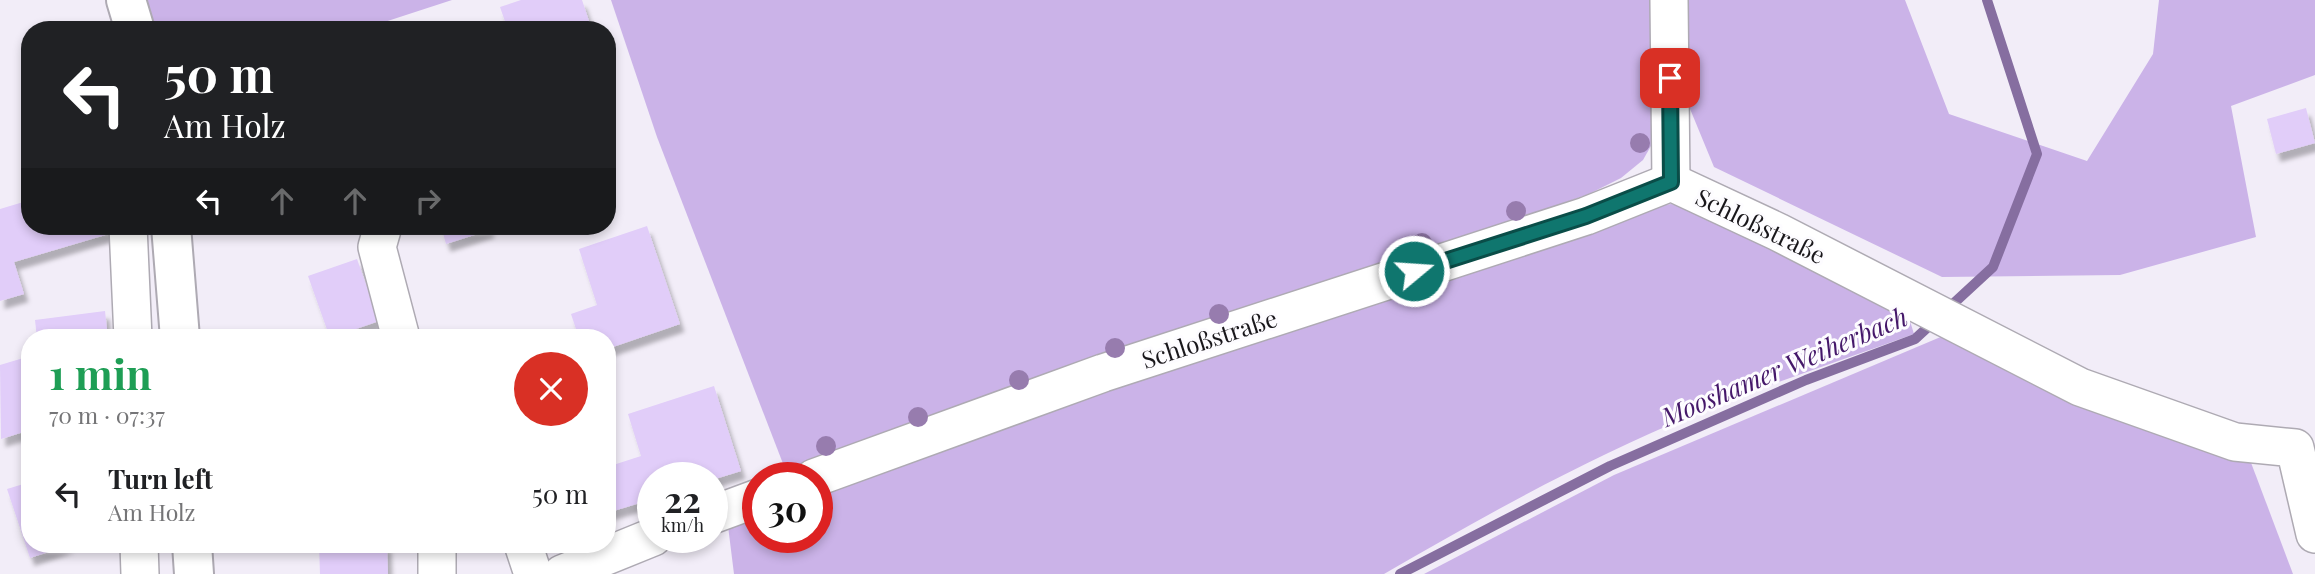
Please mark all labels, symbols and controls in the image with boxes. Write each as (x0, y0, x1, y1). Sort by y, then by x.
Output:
text: 50 m (164, 40, 274, 105)
pin (1640, 48, 1700, 108)
icon: left (49, 49, 140, 140)
icon: arrive (1651, 59, 1689, 97)
text: Am Holz (164, 103, 286, 146)
street label: Schloßstraße (1691, 180, 1831, 270)
icon: left (190, 182, 228, 220)
icon: ahead (263, 182, 301, 220)
icon: ahead (336, 182, 374, 220)
icon: right (409, 182, 447, 220)
position arrow (1377, 234, 1451, 308)
water label: Mooshamer Weiherbach (1654, 298, 1913, 434)
street label: Schloßstraße (1137, 301, 1281, 375)
text: 1 min (49, 345, 152, 401)
button: close (514, 352, 588, 426)
text: 70 m · 07:37 (49, 399, 165, 430)
text: Turn left (108, 461, 213, 496)
speed limit sign: 30 (742, 462, 833, 553)
icon: left (49, 475, 87, 513)
text: 22 (664, 475, 701, 522)
text: 50 m (532, 476, 588, 511)
text: Am Holz (108, 496, 196, 527)
text: km/h (661, 513, 704, 537)

